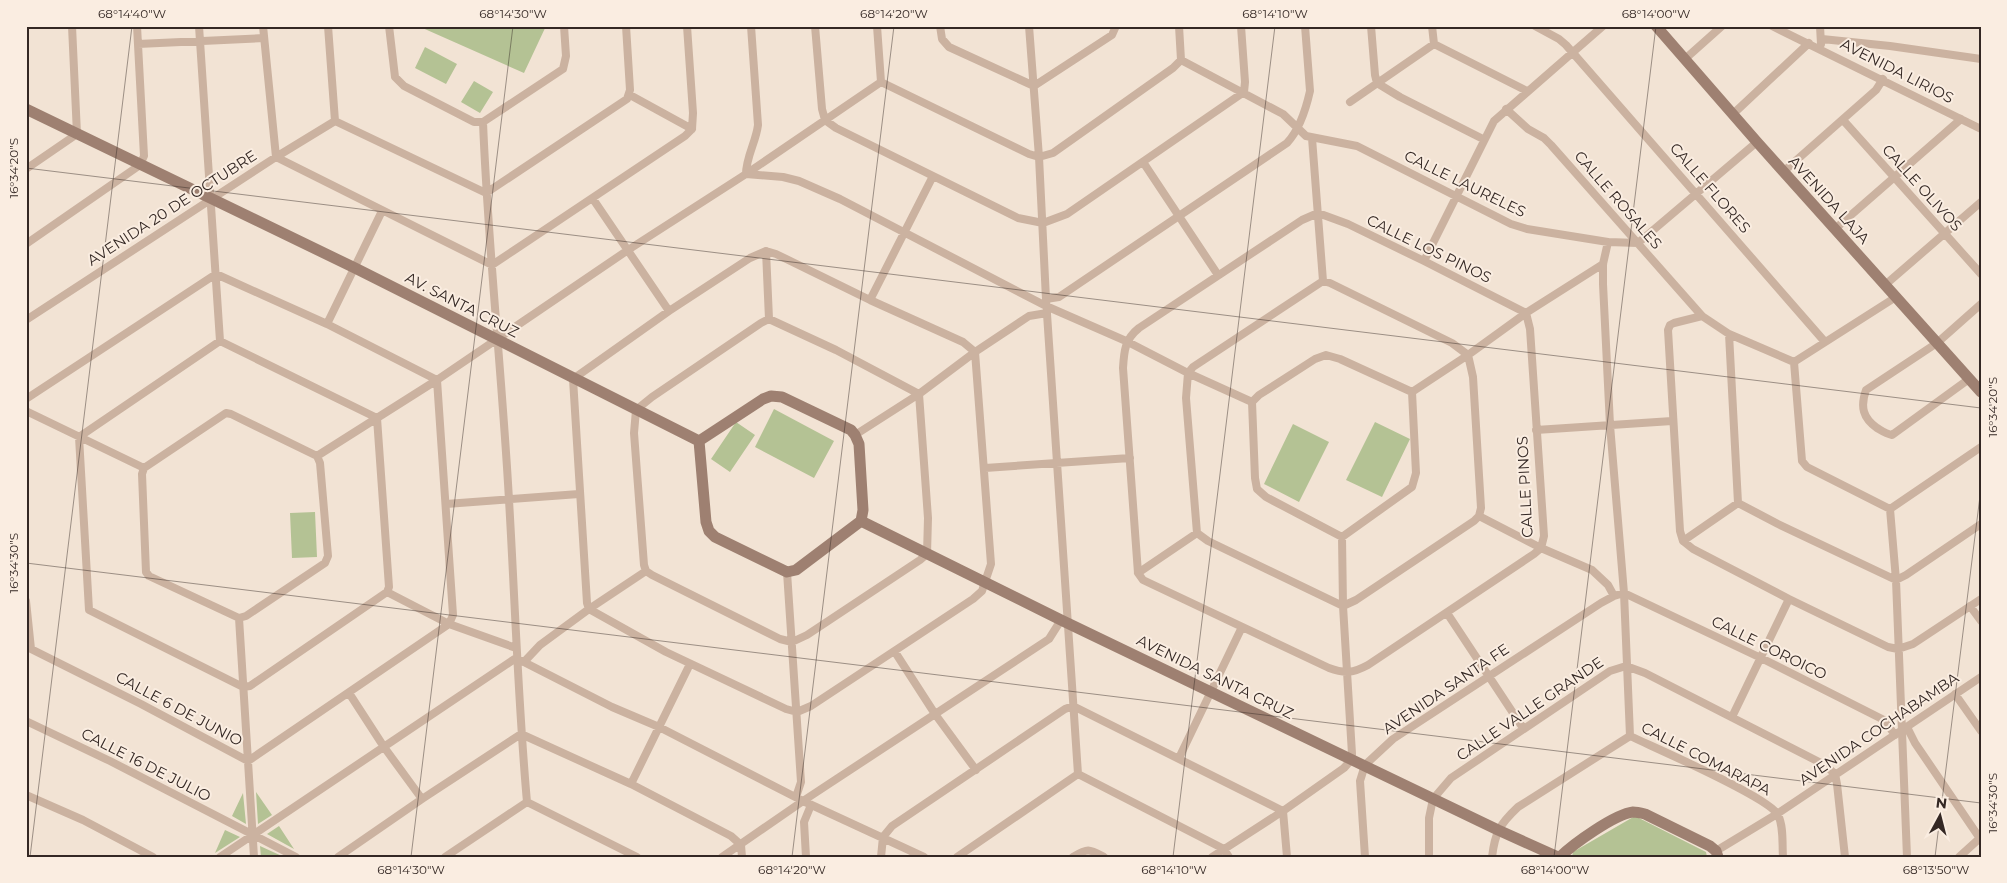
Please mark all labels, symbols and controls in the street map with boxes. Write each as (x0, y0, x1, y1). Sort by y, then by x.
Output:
text: 68°14'40"W (98, 6, 166, 21)
text: 68°14'30"W (479, 6, 547, 21)
text: 68°14'20"W (860, 6, 928, 21)
text: 68°14'10"W (1242, 6, 1308, 21)
text: 68°14'00"W (1622, 6, 1690, 21)
street label: AVENIDA LIRIOS (1837, 34, 1957, 107)
text: 16°34'20"S (6, 138, 21, 198)
street label: CALLE FLORES (1666, 139, 1755, 237)
street label: CALLE OLIVOS (1878, 140, 1966, 235)
street label: AVENIDA 20 DE OCTUBRE (83, 146, 260, 270)
street label: CALLE LAURELES (1401, 146, 1529, 221)
street label: CALLE ROSALES (1570, 147, 1666, 253)
street label: AVENIDA LAJA (1785, 152, 1874, 248)
street label: CALLE LOS PINOS (1364, 210, 1495, 287)
street label: AV. SANTA CRUZ (402, 268, 523, 342)
text: 16°34'20"S (1985, 377, 2000, 437)
street label: CALLE PINOS (1512, 436, 1537, 538)
text: 16°34'30"S (6, 533, 21, 593)
street label: CALLE COROICO (1708, 611, 1830, 684)
street label: AVENIDA SANTA CRUZ (1134, 630, 1297, 723)
street label: AVENIDA SANTA FE (1379, 639, 1513, 738)
street label: CALLE VALLE GRANDE (1453, 652, 1607, 765)
street label: CALLE 6 DE JUNIO (113, 667, 246, 750)
street label: AVENIDA COCHABAMBA (1795, 668, 1962, 789)
street label: CALLE COMARAPA (1638, 718, 1774, 800)
street label: CALLE 16 DE JULIO (78, 724, 214, 805)
text: 16°34'30"S (1985, 773, 2000, 833)
north arrow (1914, 790, 1964, 840)
text: N (1935, 793, 1948, 813)
text: 68°14'30"W (377, 862, 445, 877)
text: 68°14'20"W (758, 862, 826, 877)
text: 68°14'10"W (1141, 862, 1207, 877)
text: 68°14'00"W (1521, 862, 1589, 877)
text: 68°13'50"W (1903, 862, 1969, 877)

